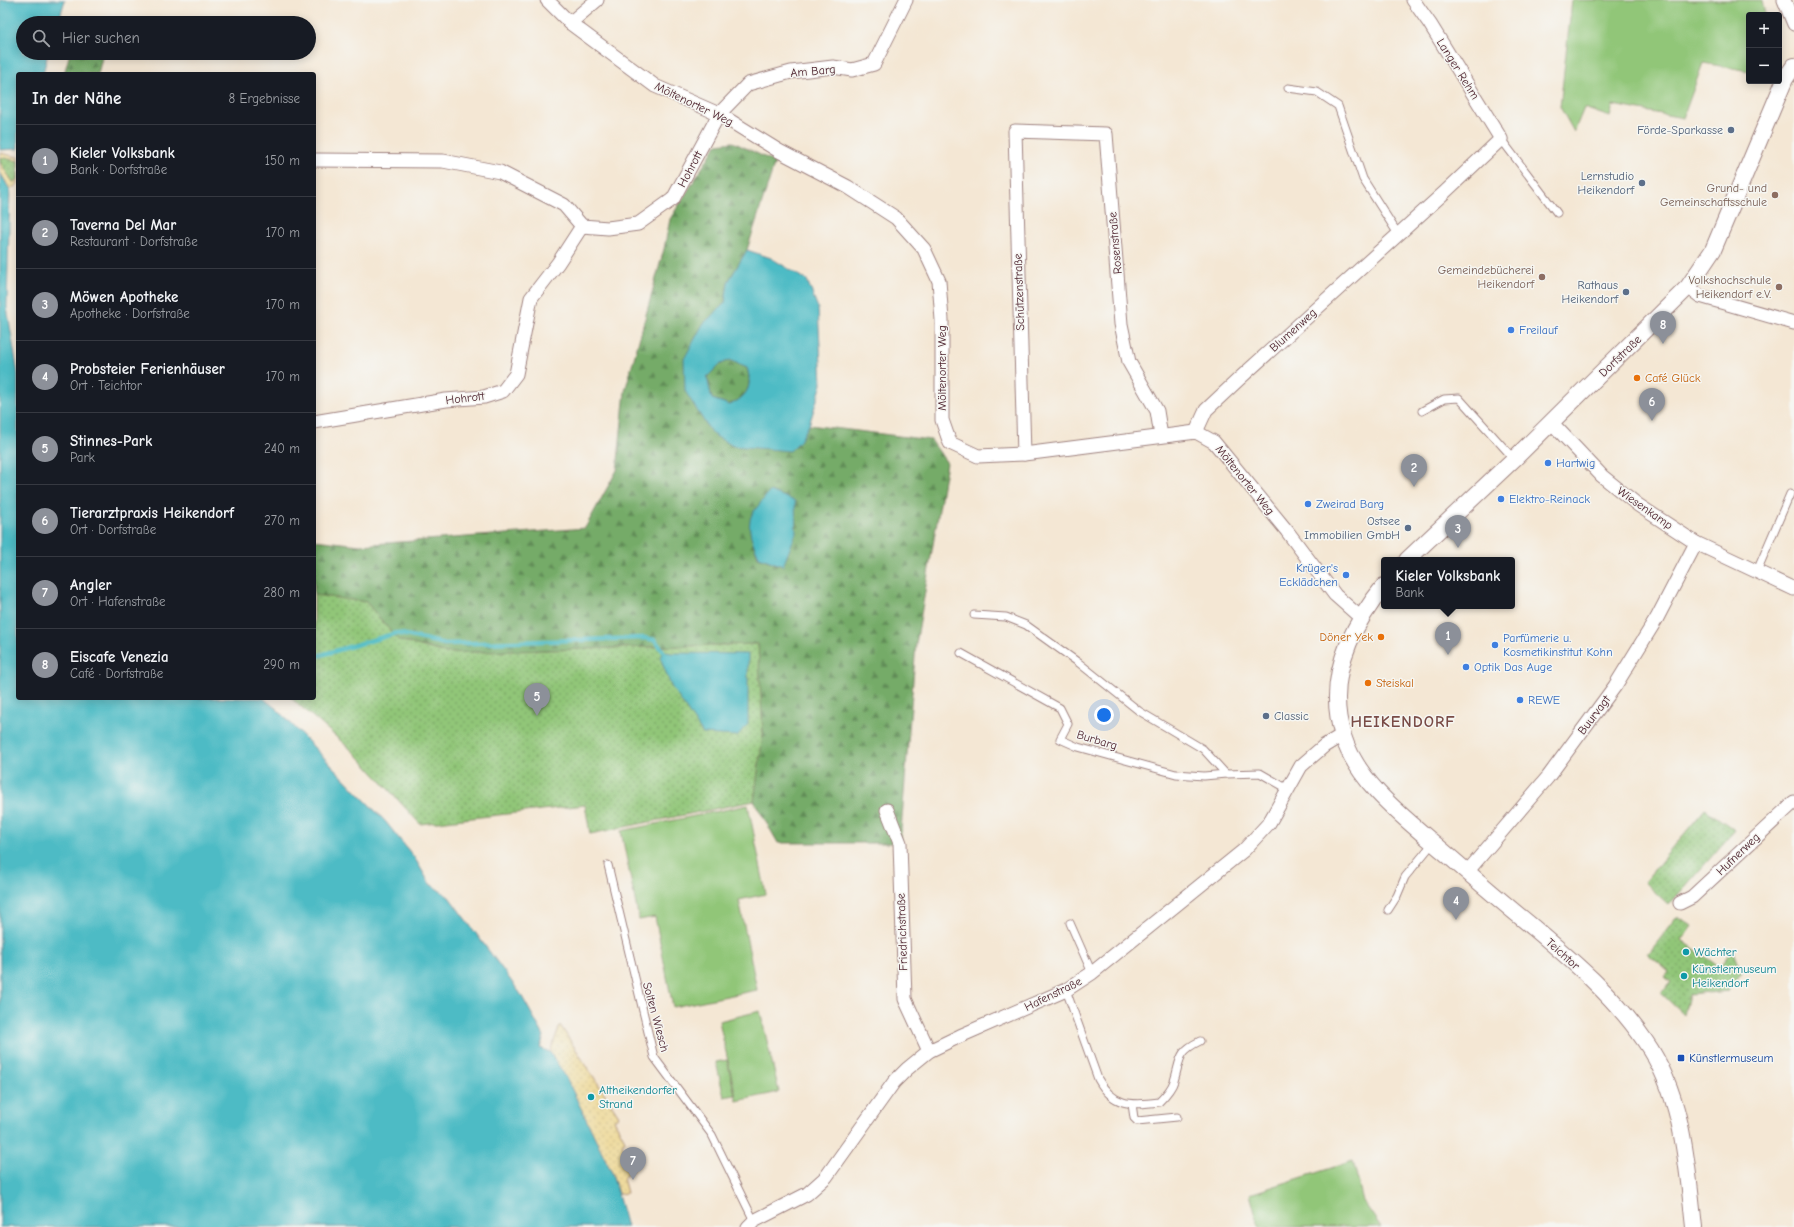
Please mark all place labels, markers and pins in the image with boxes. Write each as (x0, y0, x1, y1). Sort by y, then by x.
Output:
place label: Förde-Sparkasse (1637, 123, 1723, 137)
marker: Förde-Sparkasse (1726, 125, 1736, 135)
place label: Lernstudio Heikendorf (1578, 169, 1635, 197)
marker: Lernstudio Heikendorf (1637, 178, 1647, 188)
place label: Grund- und Gemeinschaftsschule (1660, 181, 1767, 209)
marker: Grund- und Gemeinschaftsschule (1770, 190, 1780, 200)
place label: Gemeindebücherei Heikendorf (1438, 263, 1535, 291)
marker: Gemeindebücherei Heikendorf (1537, 272, 1547, 282)
place label: Volkshochschule Heikendorf e.V. (1689, 273, 1771, 301)
place label: Rathaus Heikendorf (1562, 278, 1619, 306)
marker: Volkshochschule Heikendorf e.V. (1774, 282, 1784, 292)
marker: Rathaus Heikendorf (1621, 287, 1631, 297)
pin: 8 (1650, 311, 1676, 344)
place label: Freilauf (1519, 323, 1558, 337)
marker: Freilauf (1506, 325, 1516, 335)
place label: Café Glück (1645, 371, 1701, 385)
marker: Café Glück (1632, 373, 1642, 383)
pin: 6 (1639, 388, 1665, 421)
pin: 2 (1401, 454, 1427, 487)
place label: Hartwig (1556, 456, 1595, 470)
marker: Hartwig (1543, 458, 1553, 468)
place label: Elektro-Reinack (1509, 492, 1590, 506)
marker: Elektro-Reinack (1496, 494, 1506, 504)
place label: Zweirad Barg (1316, 497, 1384, 511)
marker: Zweirad Barg (1303, 499, 1313, 509)
place label: Ostsee Immobilien GmbH (1304, 514, 1400, 542)
pin: 3 (1445, 515, 1471, 548)
marker: Ostsee Immobilien GmbH (1403, 523, 1413, 533)
place label: Krüger's Ecklädchen (1279, 561, 1338, 589)
marker: Krüger's Ecklädchen (1341, 570, 1351, 580)
pin: 1 (1435, 622, 1461, 655)
place label: Döner Yek (1319, 630, 1373, 644)
place label: Parfümerie u. Kosmetikinstitut Kohn (1503, 631, 1613, 659)
marker: Döner Yek (1376, 632, 1386, 642)
marker: Parfümerie u. Kosmetikinstitut Kohn (1490, 640, 1500, 650)
place label: Optik Das Auge (1474, 660, 1552, 674)
marker: Optik Das Auge (1461, 662, 1471, 672)
place label: Steiskal (1376, 676, 1414, 690)
marker: Steiskal (1363, 678, 1373, 688)
pin: 5 (524, 683, 550, 716)
place label: REWE (1528, 693, 1560, 707)
marker: REWE (1515, 695, 1525, 705)
place label: Classic (1274, 709, 1309, 723)
marker: Classic (1261, 711, 1271, 721)
pin: 4 (1443, 887, 1469, 920)
place label: Wächter (1694, 945, 1737, 959)
marker: Wächter (1681, 947, 1691, 957)
place label: Künstlermuseum Heikendorf (1692, 962, 1776, 990)
marker: Künstlermuseum Heikendorf (1679, 971, 1689, 981)
place label: Künstlermuseum (1689, 1051, 1773, 1065)
marker: Künstlermuseum (1676, 1053, 1686, 1063)
place label: Altheikendorfer Strand (599, 1083, 677, 1111)
marker: Altheikendorfer Strand (586, 1092, 596, 1102)
pin: 7 (620, 1147, 646, 1180)

